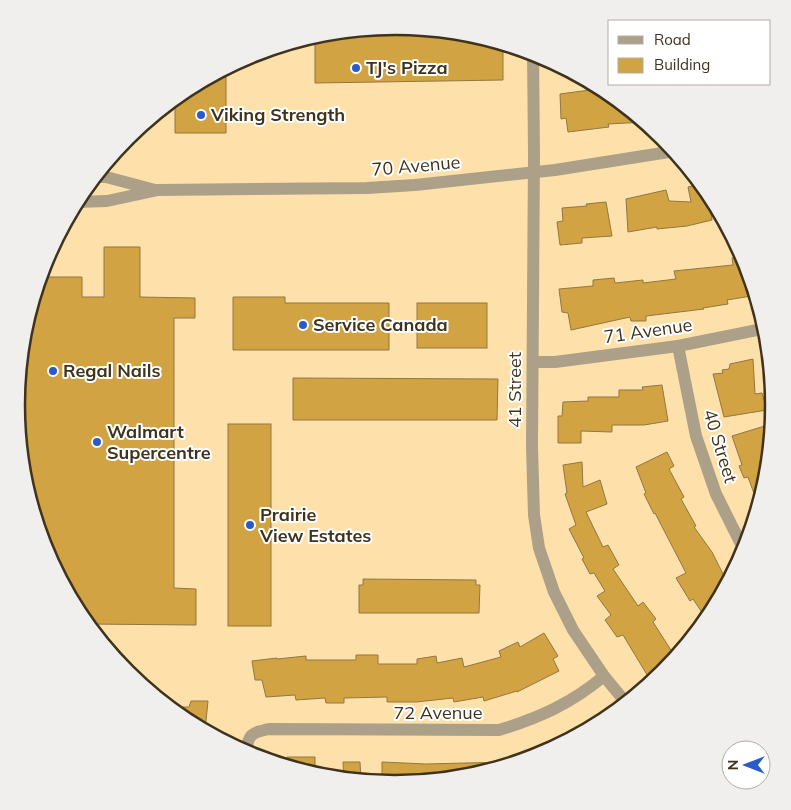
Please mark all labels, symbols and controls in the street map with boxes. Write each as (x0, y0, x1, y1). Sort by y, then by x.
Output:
legend (608, 20, 771, 85)
text: Road (654, 30, 691, 49)
text: Building (654, 55, 710, 74)
place label: TJ's Pizza (366, 56, 448, 79)
marker: TJ's Pizza (350, 62, 362, 74)
place label: Viking Strength (210, 103, 345, 126)
marker: Viking Strength (195, 109, 207, 121)
street label: 70 Avenue (371, 150, 461, 181)
place label: Service Canada (313, 313, 448, 336)
street label: 71 Avenue (602, 313, 694, 348)
marker: Service Canada (297, 319, 309, 331)
street label: 41 Street (503, 352, 526, 428)
place label: Regal Nails (63, 359, 160, 382)
marker: Regal Nails (47, 365, 59, 377)
street label: 40 Street (698, 406, 743, 486)
place label: Walmart Supercentre (107, 420, 211, 464)
marker: Walmart Supercentre (91, 436, 103, 448)
place label: Prairie View Estates (259, 503, 371, 547)
marker: Prairie View Estates (244, 519, 256, 531)
street label: 72 Avenue (394, 701, 483, 724)
north arrow (721, 740, 771, 790)
text: N (724, 760, 742, 770)

